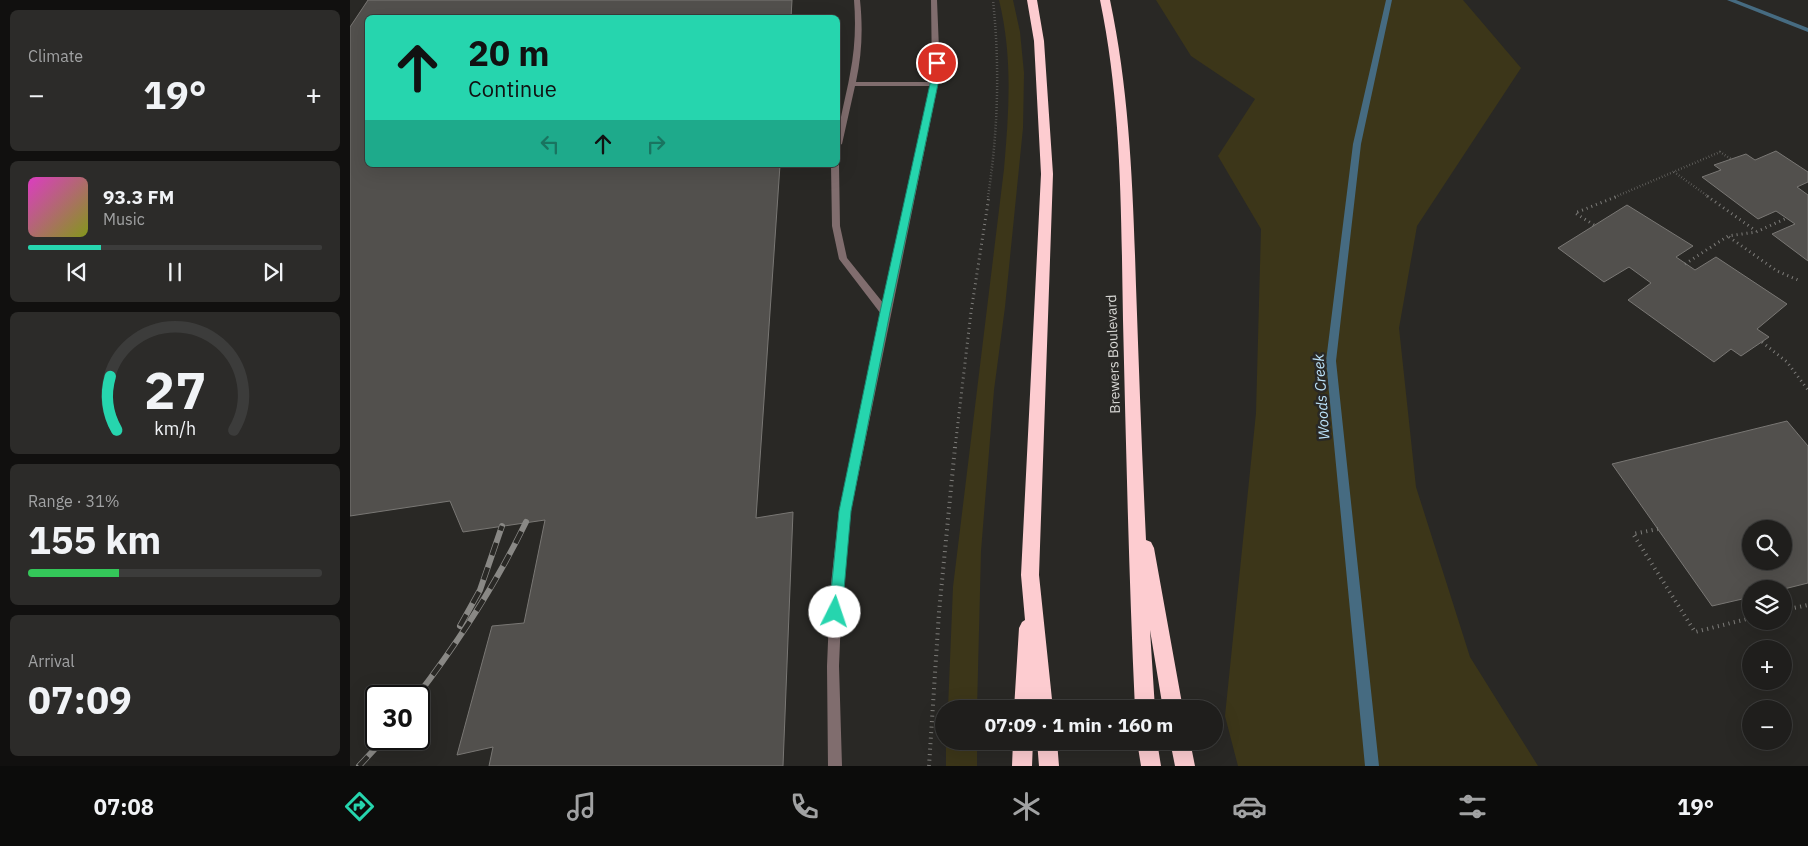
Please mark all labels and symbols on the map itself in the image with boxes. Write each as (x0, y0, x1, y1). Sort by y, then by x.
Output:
pin (916, 42, 958, 84)
street label: Brewers Boulevard (1102, 294, 1124, 414)
water label: Woods Creek (1309, 353, 1333, 441)
position arrow (808, 585, 860, 637)
speed limit sign: 30 (365, 685, 430, 750)

